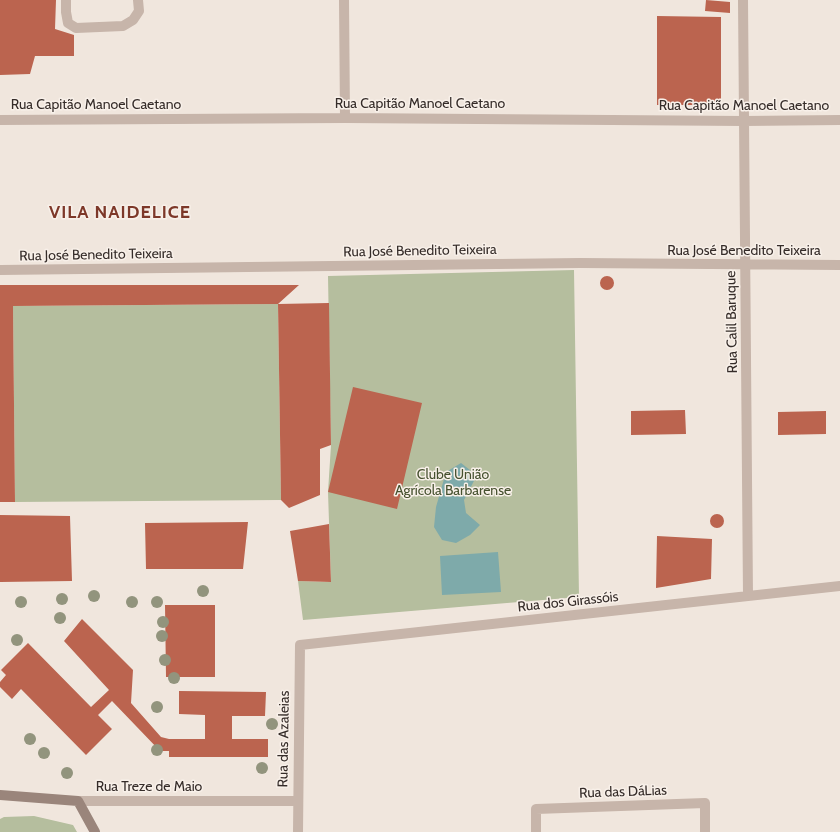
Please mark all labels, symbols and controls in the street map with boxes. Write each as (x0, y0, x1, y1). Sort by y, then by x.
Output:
street label: Rua Capitão Manoel Caetano (335, 96, 505, 112)
street label: Rua Capitão Manoel Caetano (11, 97, 181, 113)
street label: Rua Capitão Manoel Caetano (659, 98, 829, 114)
district label: VILA NAIDELICE (49, 202, 191, 224)
street label: Rua José Benedito Teixeira (343, 241, 497, 261)
street label: Rua José Benedito Teixeira (667, 243, 821, 259)
street label: Rua José Benedito Teixeira (19, 245, 173, 265)
street label: Rua Calil Baruque (723, 271, 741, 373)
park label: Clube União Agrícola Barbarense (395, 467, 511, 500)
street label: Rua dos Girassóis (517, 588, 619, 616)
street label: Rua das Azaleias (275, 690, 293, 788)
street label: Rua Treze de Maio (96, 779, 202, 795)
street label: Rua das DáLias (579, 782, 667, 802)

